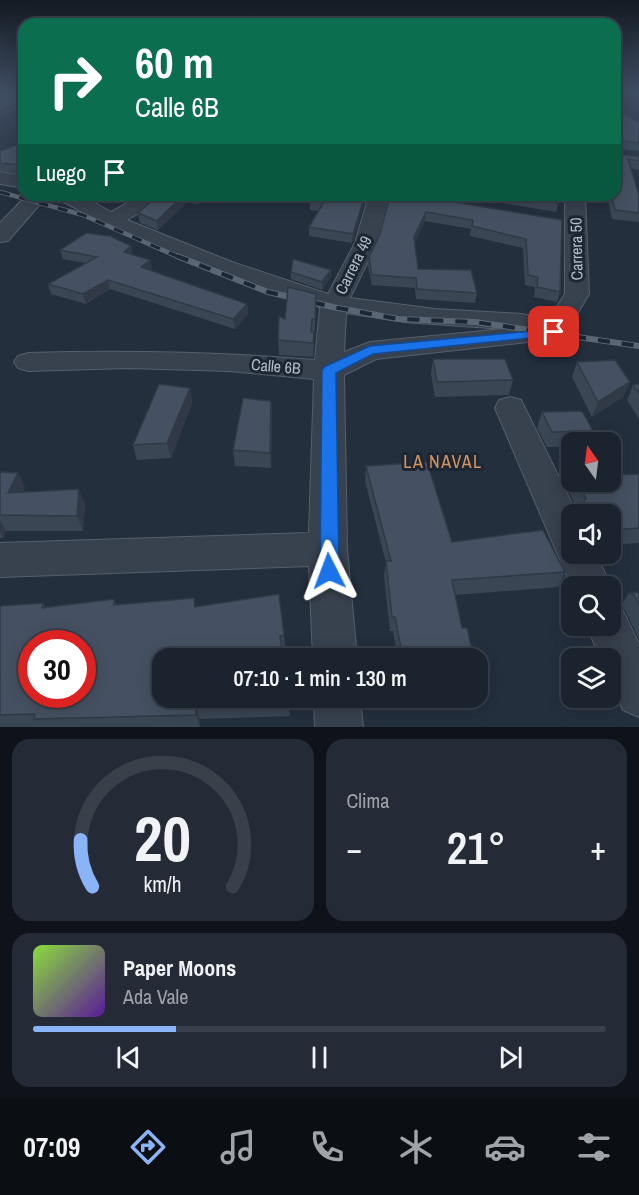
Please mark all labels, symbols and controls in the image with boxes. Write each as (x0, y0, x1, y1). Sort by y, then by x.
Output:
text: 60 m (135, 35, 214, 91)
icon: right (36, 42, 114, 120)
text: Calle 6B (135, 89, 219, 125)
icon: arrive (98, 156, 131, 189)
text: Luego (36, 158, 86, 188)
street label: Carrera 50 (564, 217, 588, 281)
street label: Carrera 49 (329, 232, 377, 298)
pin (528, 306, 579, 357)
icon: arrive (537, 315, 570, 348)
street label: Calle 6B (250, 353, 302, 379)
north arrow (561, 432, 621, 492)
map controls (561, 432, 621, 708)
district label: LA NAVAL (403, 449, 483, 474)
button: sound (561, 504, 621, 564)
position arrow (297, 539, 361, 603)
button: search (561, 576, 621, 636)
speed limit sign: 30 (18, 630, 96, 708)
button: layers (561, 648, 621, 708)
text: 07:10 · 1 min · 130 m (233, 663, 407, 693)
text: Clima (347, 787, 389, 814)
text: 20 (134, 796, 191, 880)
text: 21° (447, 817, 506, 878)
text: − (347, 826, 362, 870)
text: + (590, 826, 606, 870)
text: km/h (144, 870, 182, 899)
text: Paper Moons (123, 953, 236, 983)
text: Ada Vale (123, 983, 188, 1010)
icon: previous (112, 1041, 145, 1074)
icon: pause (303, 1041, 336, 1074)
icon: next (494, 1041, 527, 1074)
icon: directions (127, 1126, 169, 1168)
icon: music (217, 1126, 259, 1168)
icon: phone (306, 1126, 348, 1168)
icon: climate (395, 1126, 437, 1168)
icon: car (484, 1126, 526, 1168)
icon: filters (573, 1126, 615, 1168)
text: 07:09 (24, 1129, 80, 1165)

